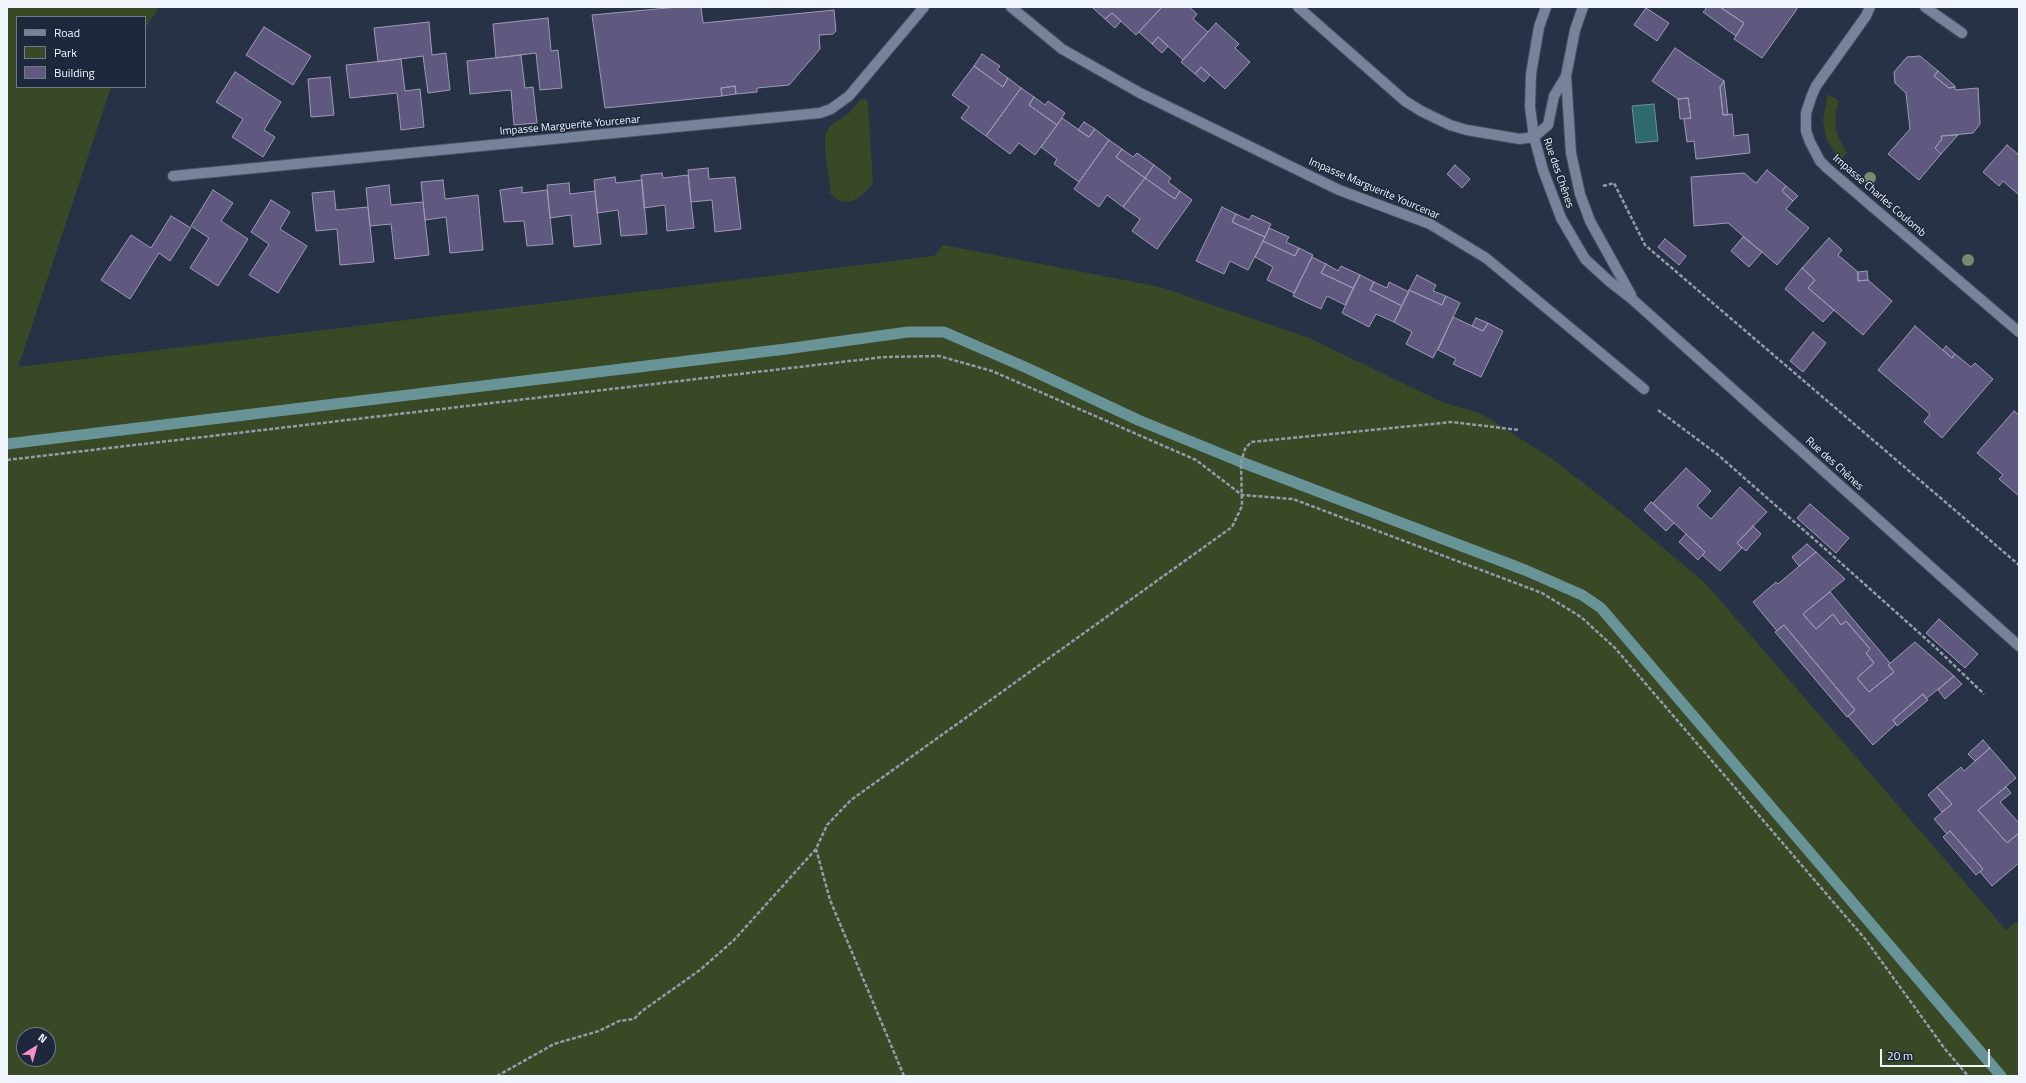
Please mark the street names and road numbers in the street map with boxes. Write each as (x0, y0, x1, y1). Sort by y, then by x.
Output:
street label: Impasse Marguerite Yourcenar (499, 113, 641, 139)
street label: Rue des Chênes (1540, 136, 1576, 210)
street label: Impasse Charles Coulomb (1830, 152, 1928, 240)
street label: Impasse Marguerite Yourcenar (1307, 155, 1441, 223)
street label: Rue des Chênes (1802, 435, 1866, 493)

